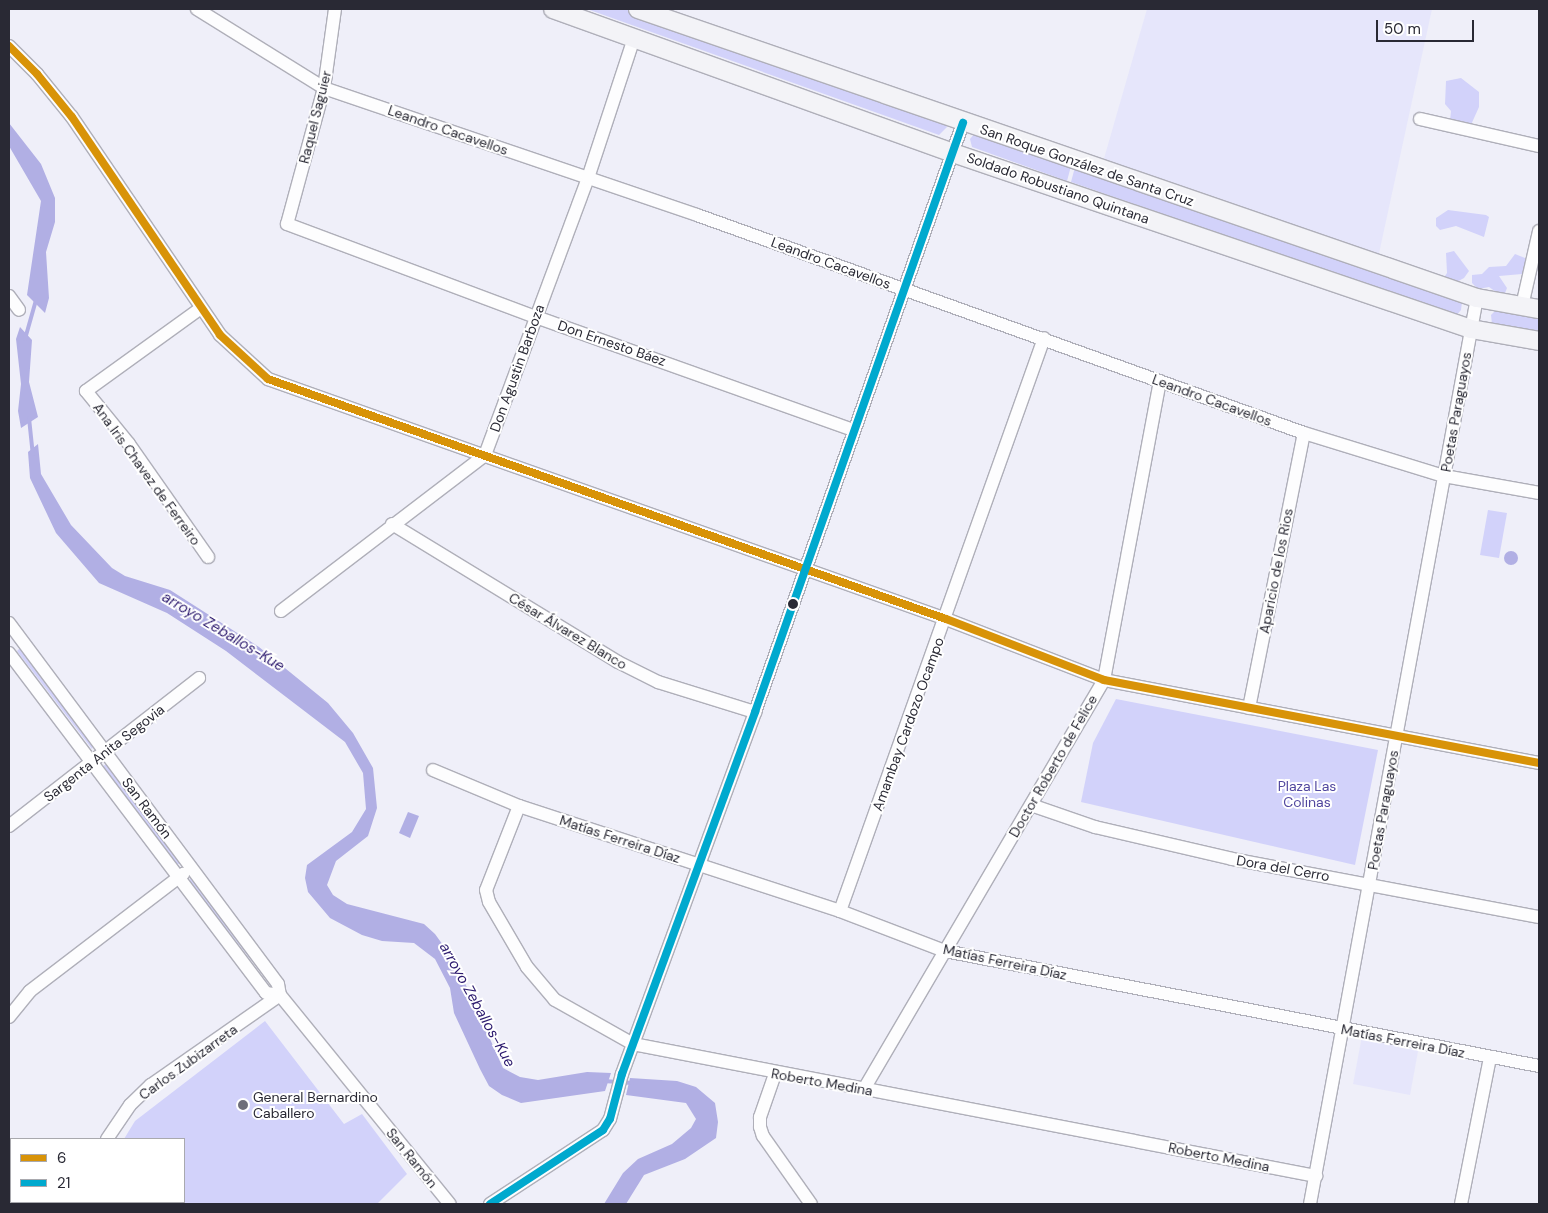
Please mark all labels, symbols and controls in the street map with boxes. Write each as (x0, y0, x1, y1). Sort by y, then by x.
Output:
scale bar (1378, 10, 1476, 42)
text: 50 m (1384, 19, 1421, 39)
street label: Raquel Saguier (295, 69, 335, 165)
street label: Leandro Cacavellos (386, 102, 510, 158)
street label: San Roque González de Santa Cruz (978, 120, 1196, 210)
street label: Soldado Robustiano Quintana (965, 149, 1151, 227)
street label: Leandro Cacavellos (769, 234, 893, 292)
street label: Don Agustin Barboza (486, 302, 548, 434)
street label: Don Ernesto Báez (556, 317, 668, 369)
street label: Poetas Paraguayos (1437, 351, 1475, 473)
street label: Leandro Cacavellos (1150, 371, 1274, 429)
street label: Ana Iris Chavez de Ferreiro (90, 399, 204, 549)
street label: Aparicio de los Rios (1256, 507, 1296, 635)
water label: arroyo Zeballos-Kue (159, 588, 287, 676)
street label: César Álvarez Blanco (506, 589, 630, 673)
unlabelled marker (788, 599, 798, 609)
street label: Amambay Cardozo Ocampo (869, 635, 947, 813)
street label: Doctor Roberto de Felice (1005, 692, 1101, 840)
street label: Sargenta Anita Segovia (40, 701, 168, 805)
street label: Poetas Paraguayos (1364, 749, 1402, 871)
street label: San Ramón (119, 774, 175, 842)
park label: Plaza Las Colinas (1278, 778, 1336, 810)
street label: Matías Ferreira Díaz (557, 812, 683, 866)
street label: Dora del Cerro (1235, 852, 1331, 884)
water label: arroyo Zeballos-Kue (435, 940, 519, 1070)
street label: Matías Ferreira Díaz (942, 941, 1068, 983)
street label: Carlos Zubizarreta (135, 1021, 241, 1103)
street label: Matías Ferreira Díaz (1340, 1021, 1466, 1061)
street label: Roberto Medina (770, 1065, 874, 1099)
place label: General Bernardino Caballero (253, 1089, 378, 1122)
marker: General Bernardino Caballero (237, 1099, 249, 1111)
street label: San Ramón (383, 1125, 441, 1191)
legend (10, 1138, 185, 1203)
street label: Roberto Medina (1167, 1139, 1271, 1175)
text: 6 (57, 1148, 66, 1168)
text: 21 (57, 1173, 70, 1193)

